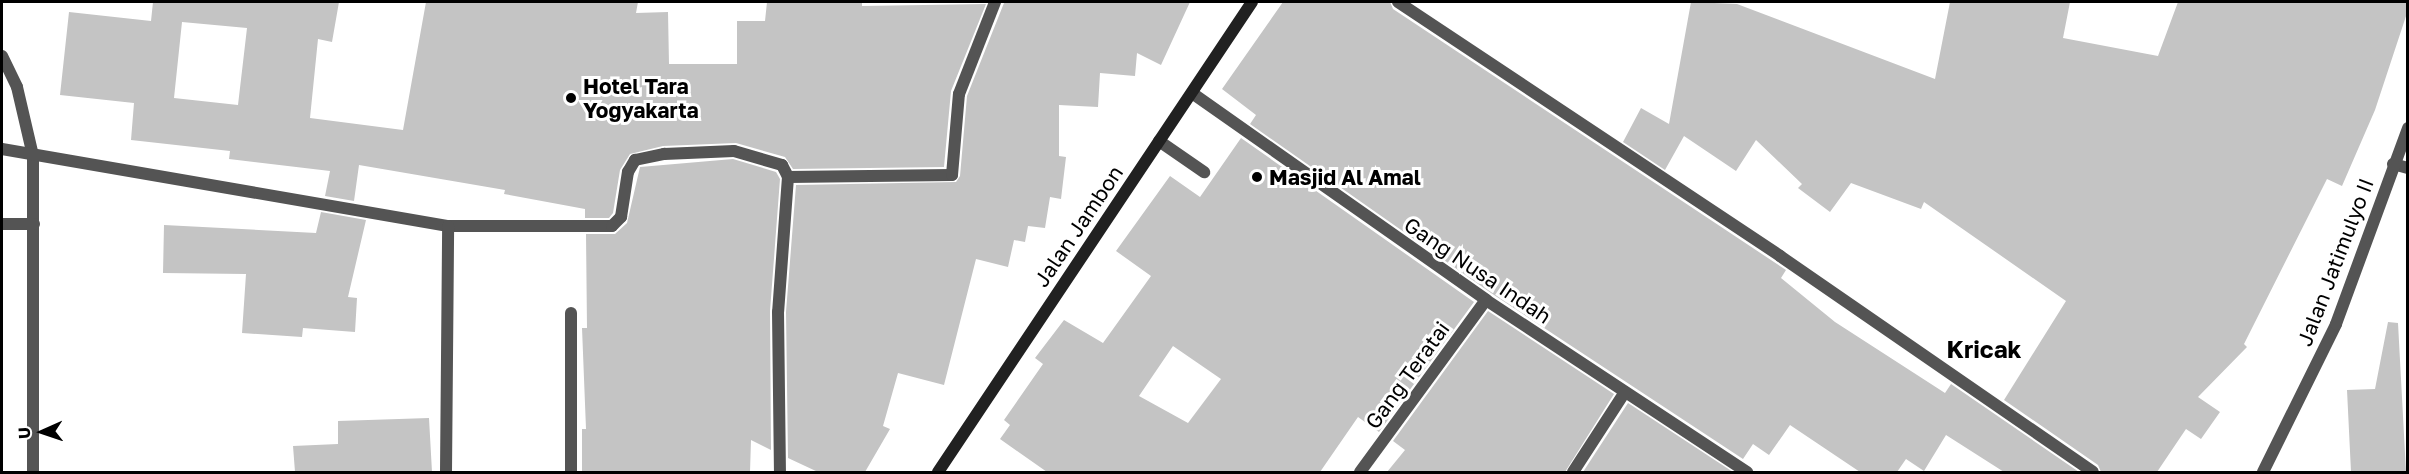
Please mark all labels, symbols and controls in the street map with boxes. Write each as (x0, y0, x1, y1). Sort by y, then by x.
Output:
place label: Hotel Tara Yogyakarta (583, 73, 699, 123)
marker: Hotel Tara Yogyakarta (564, 91, 578, 105)
street label: Jalan Jambon (1028, 161, 1128, 291)
place label: Masjid Al Amal (1269, 164, 1421, 190)
marker: Masjid Al Amal (1250, 170, 1264, 184)
street label: Jalan Jatimulyo II (2291, 175, 2379, 349)
street label: Gang Nusa Indah (1400, 212, 1556, 328)
street label: Gang Teratai (1360, 316, 1454, 434)
district label: Kricak (1947, 335, 2021, 363)
north arrow (12, 402, 72, 462)
text: U (14, 427, 34, 439)

